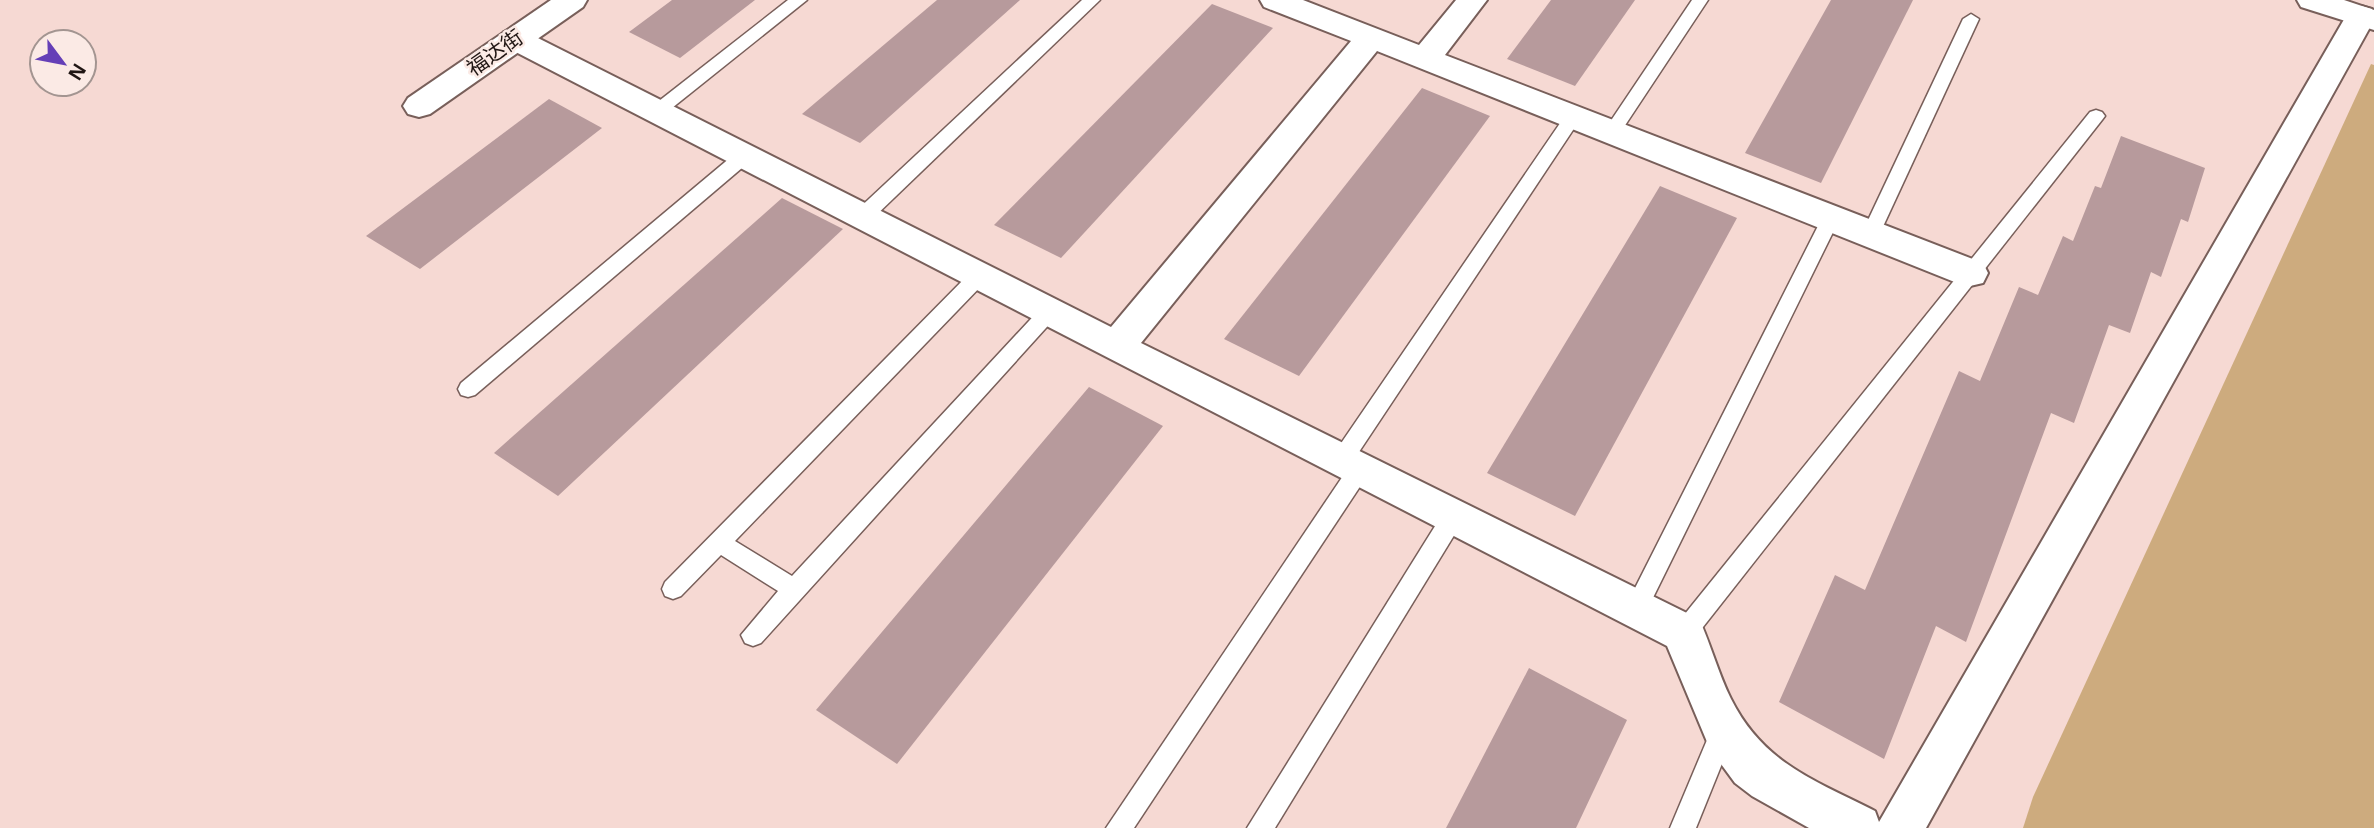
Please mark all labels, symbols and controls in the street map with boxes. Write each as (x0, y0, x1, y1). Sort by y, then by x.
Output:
street label: 福达街 (461, 23, 528, 82)
north arrow (28, 28, 98, 98)
text: N (62, 59, 93, 85)

